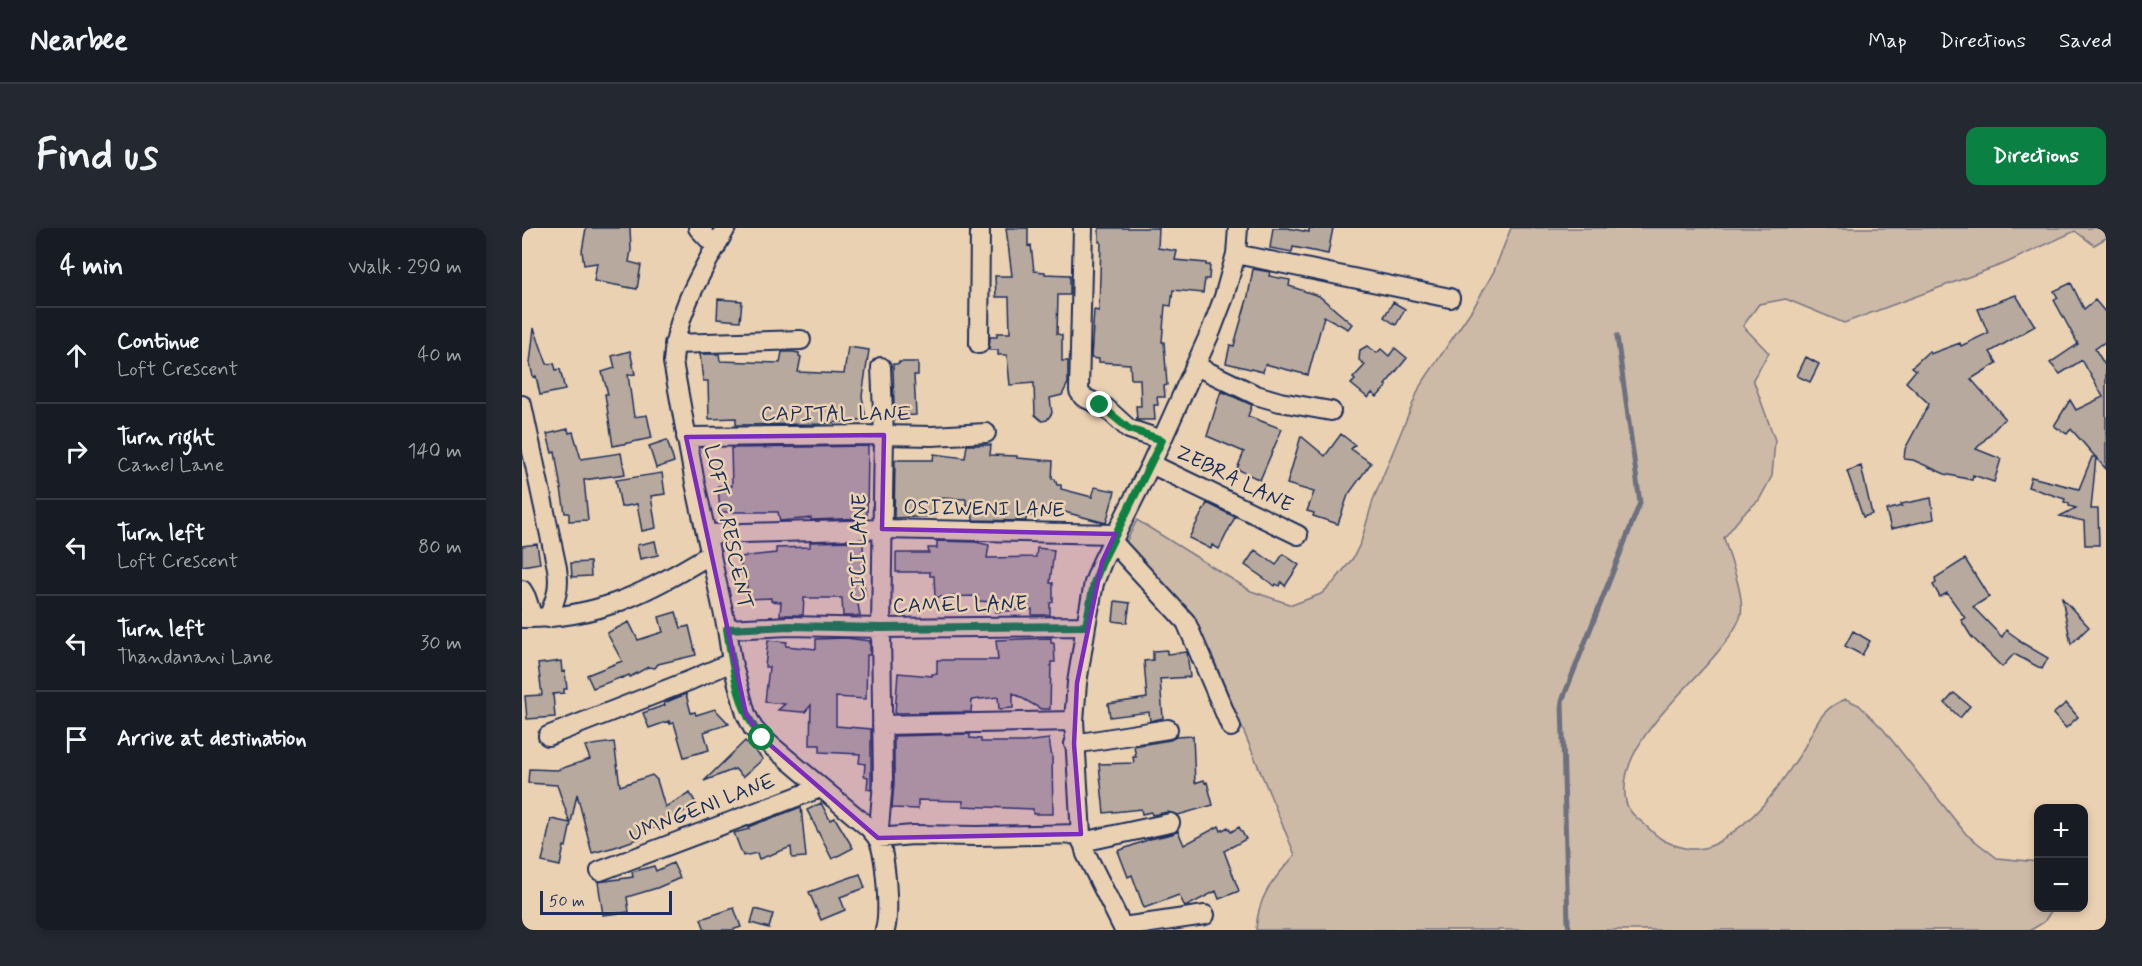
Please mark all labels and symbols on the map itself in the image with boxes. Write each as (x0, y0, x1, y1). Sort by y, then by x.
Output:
route end (1086, 391, 1112, 417)
street label: CAPITAL LANE (761, 400, 911, 428)
street label: ZEBRA LANE (1171, 438, 1297, 520)
street label: LOFT CRESCENT (697, 442, 759, 612)
street label: CICI LANE (844, 494, 874, 602)
street label: OSIZWENI LANE (903, 494, 1065, 524)
street label: CAMEL LANE (892, 590, 1028, 620)
route start (748, 724, 774, 750)
street label: UMNGENI LANE (625, 767, 779, 849)
scale bar (540, 888, 672, 916)

